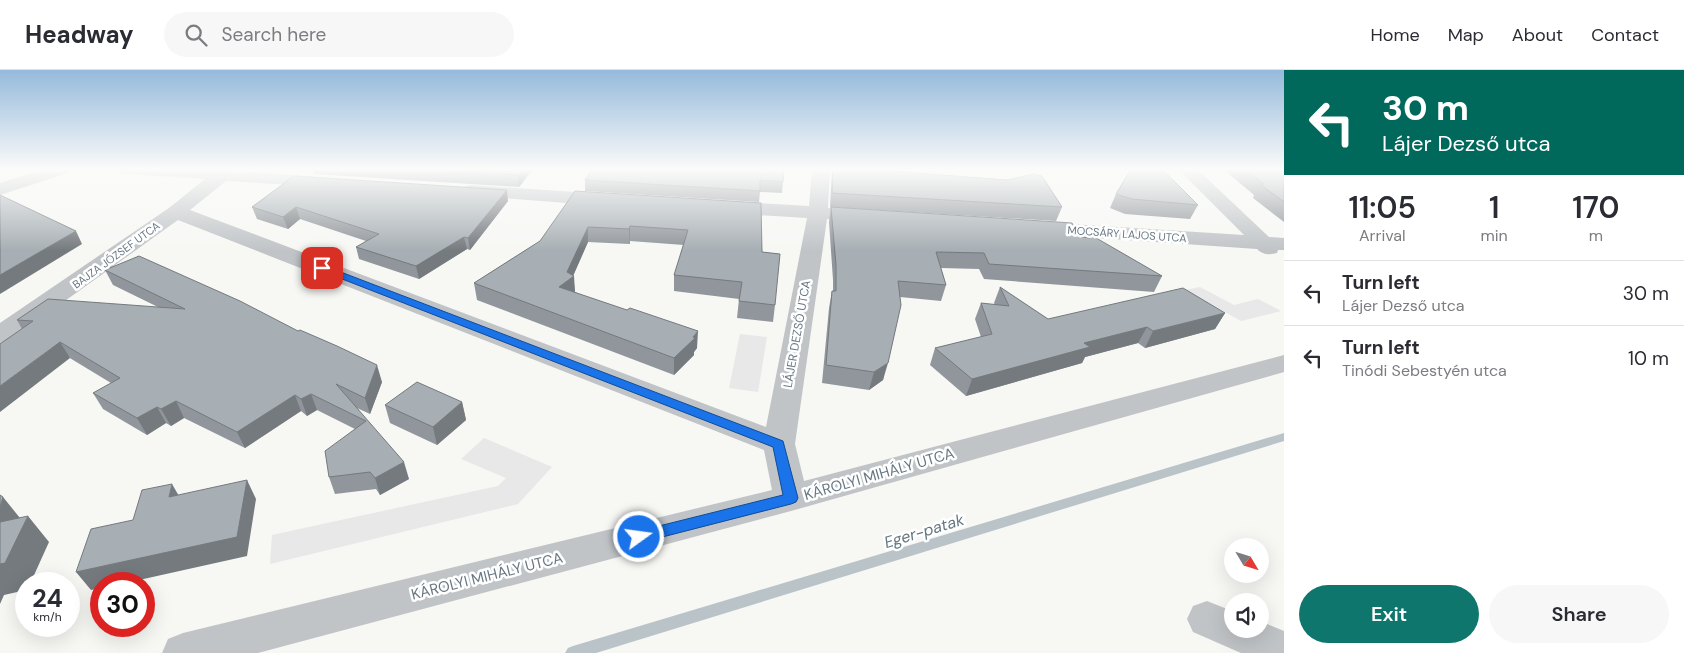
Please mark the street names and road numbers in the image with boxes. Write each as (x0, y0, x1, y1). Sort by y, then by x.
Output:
street label: BAJZA JÓZSEF UTCA (69, 219, 163, 291)
street label: MOCSÁRY LAJOS UTCA (1067, 223, 1187, 245)
street label: LÁJER DEZSŐ UTCA (780, 279, 814, 389)
street label: KÁROLYI MIHÁLY UTCA (802, 443, 956, 505)
street label: KÁROLYI MIHÁLY UTCA (409, 547, 565, 605)

